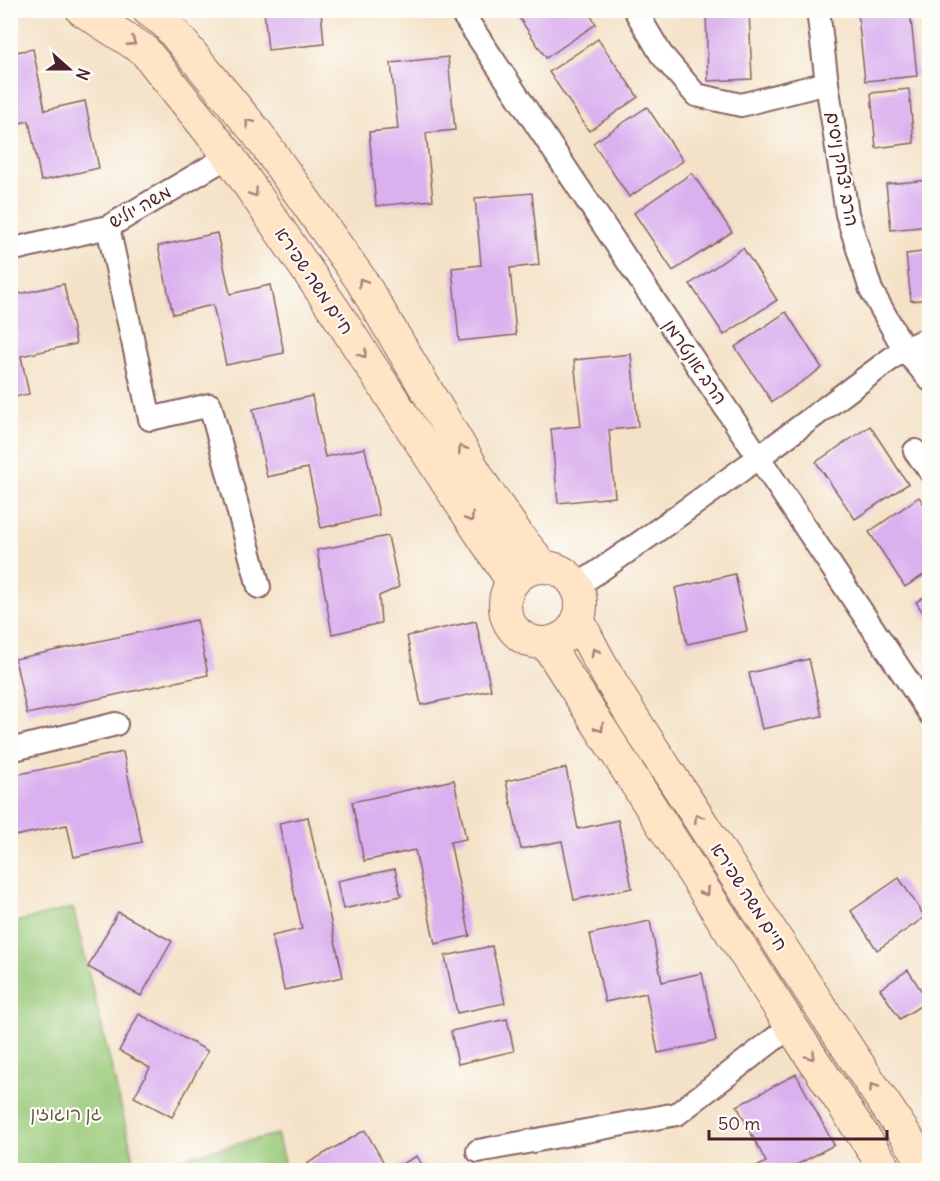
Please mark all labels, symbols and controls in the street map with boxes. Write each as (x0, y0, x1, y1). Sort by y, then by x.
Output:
one-way arrow (125, 35, 136, 46)
north arrow (39, 39, 99, 99)
text: N (72, 66, 94, 83)
street label: הרב יצחק ניסים (821, 110, 864, 228)
one-way arrow (245, 119, 256, 130)
street label: משה יוליש (104, 180, 175, 233)
one-way arrow (247, 186, 258, 197)
street label: חיים משה שפירא (270, 223, 359, 339)
one-way arrow (358, 278, 369, 289)
street label: הרב אונטרמן (659, 315, 732, 409)
one-way arrow (356, 348, 367, 359)
one-way arrow (458, 445, 469, 455)
one-way arrow (463, 511, 474, 522)
one-way arrow (590, 648, 602, 659)
one-way arrow (593, 721, 604, 732)
one-way arrow (695, 813, 706, 824)
street label: חיים משה שפירא (706, 838, 793, 955)
one-way arrow (698, 886, 710, 896)
one-way arrow (803, 1050, 815, 1060)
one-way arrow (869, 1083, 880, 1094)
park label: גן רוגוזין (30, 1102, 102, 1125)
scale bar (709, 1103, 888, 1141)
text: 50 m (718, 1112, 760, 1135)

